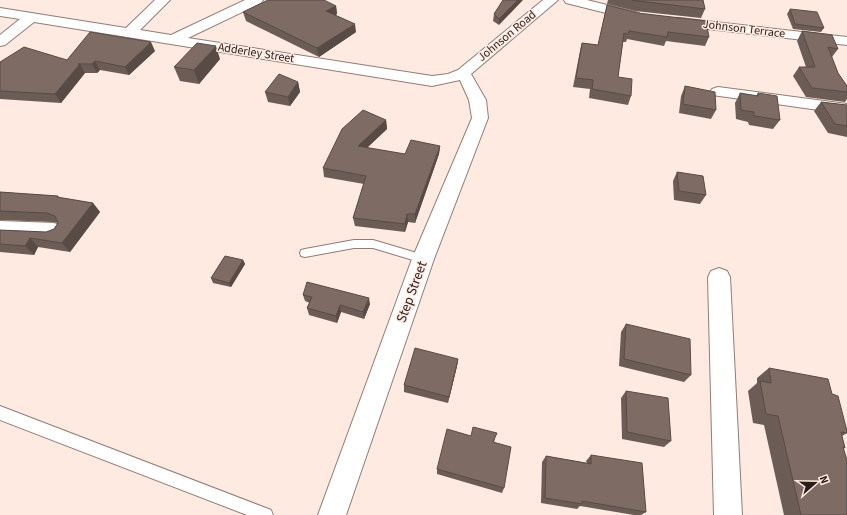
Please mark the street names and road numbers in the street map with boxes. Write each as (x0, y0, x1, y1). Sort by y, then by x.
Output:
street label: Johnson Road (474, 6, 540, 66)
street label: Johnson Terrace (702, 16, 786, 42)
street label: Adderley Street (217, 39, 295, 67)
street label: Step Street (392, 258, 432, 326)

